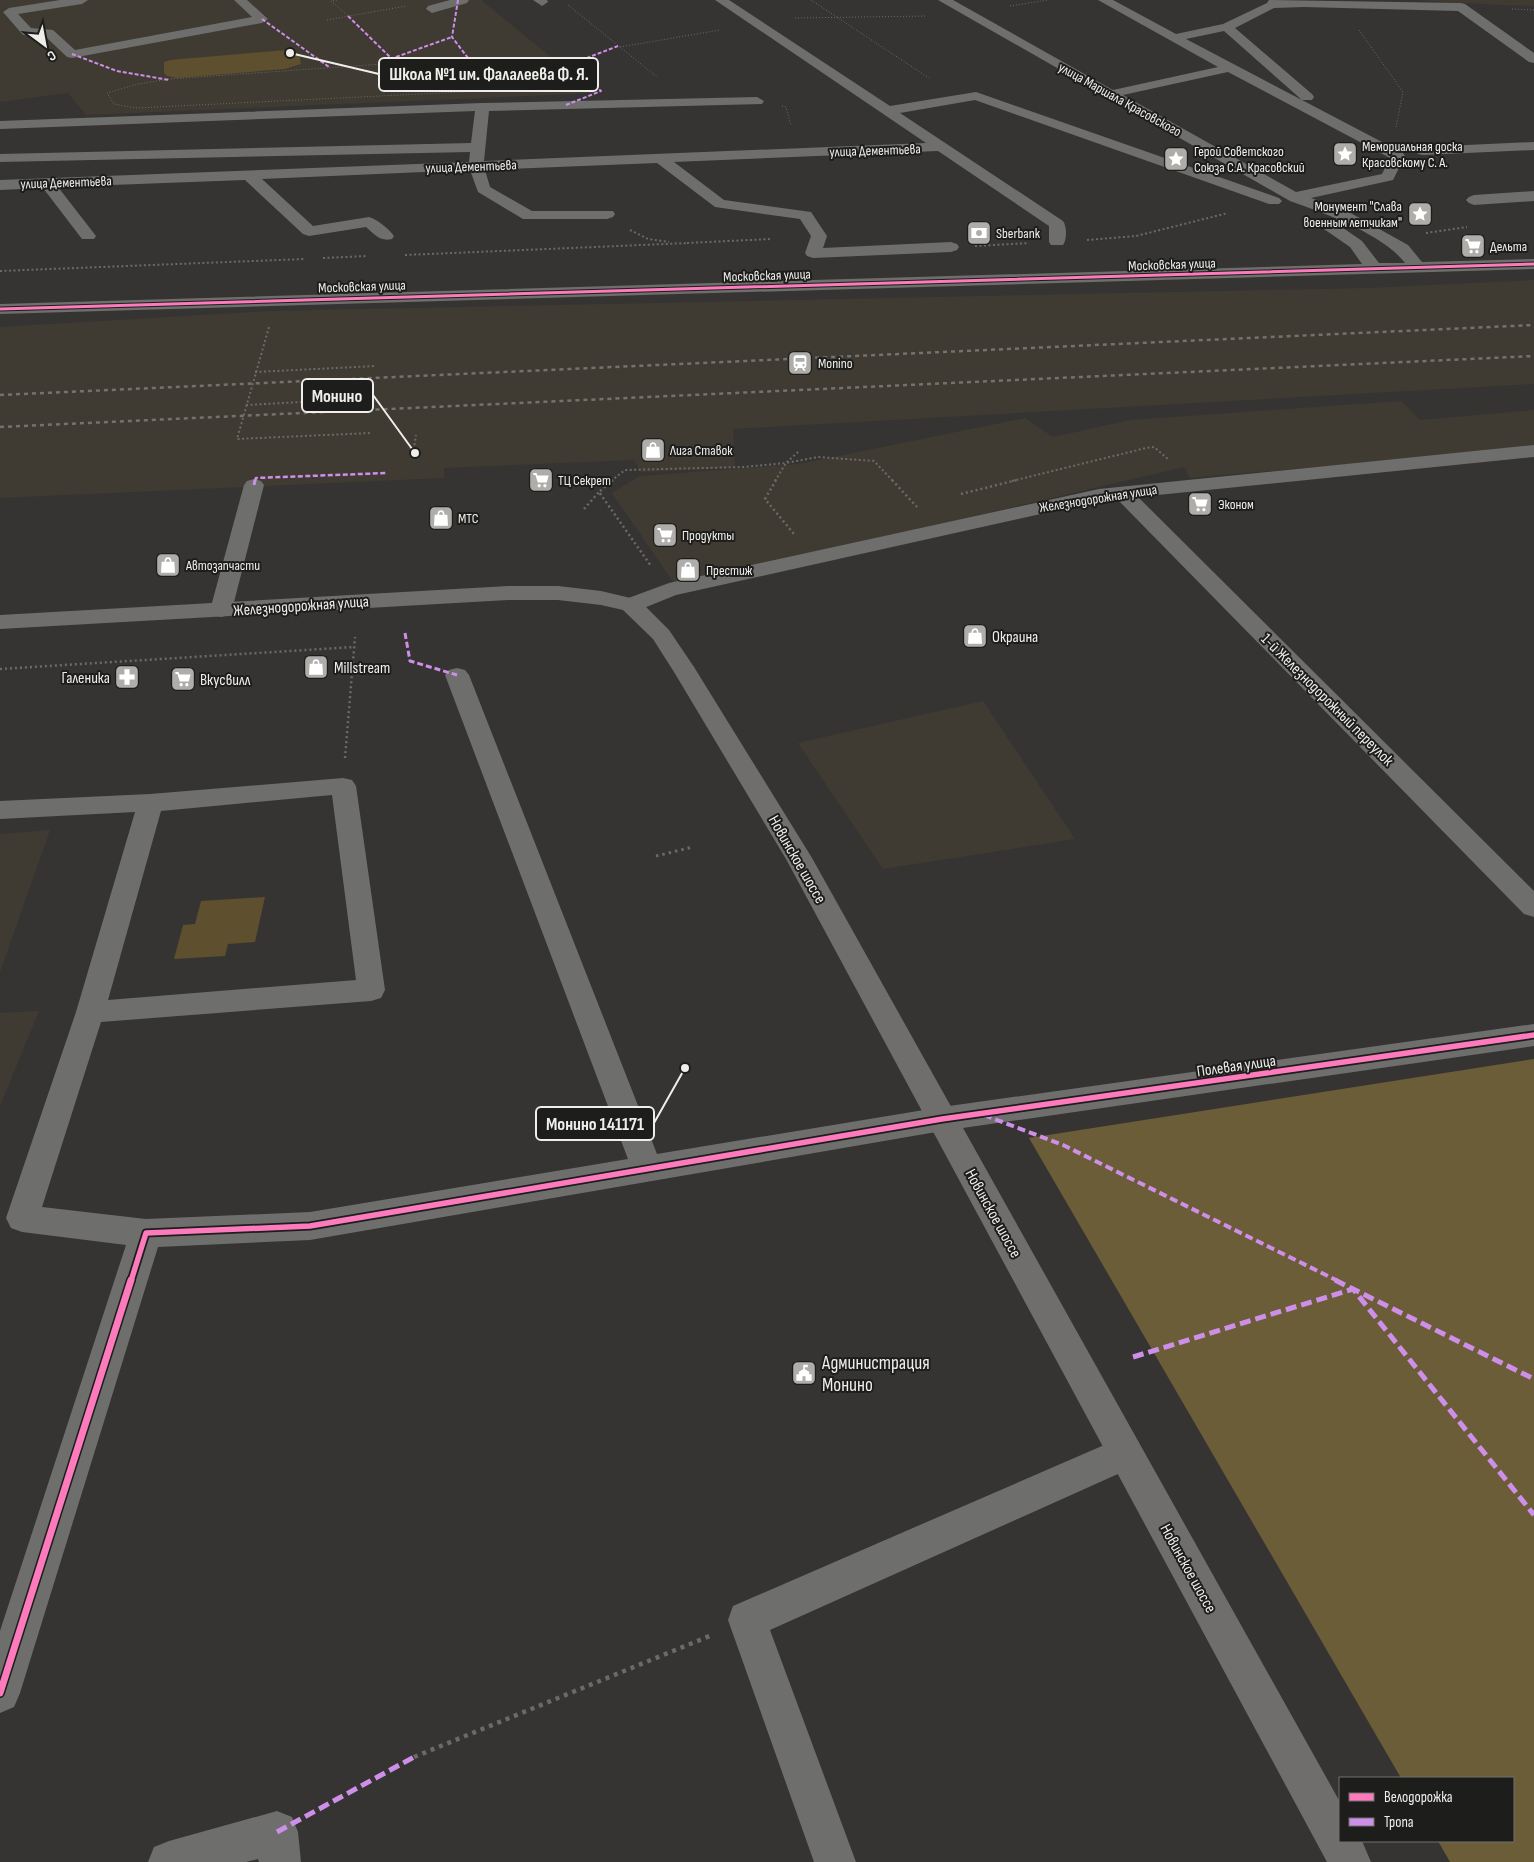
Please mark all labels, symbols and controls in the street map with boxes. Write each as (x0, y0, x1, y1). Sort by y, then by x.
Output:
north arrow (20, 20, 70, 70)
text: С (44, 46, 59, 65)
callout: Школа №1 им. Фалалеева Ф. Я. (379, 58, 598, 91)
street label: улица Маршала Красовского (1055, 59, 1184, 140)
text: Школа №1 им. Фалалеева Ф. Я. (389, 64, 589, 85)
place label: Мемориальная доска Красовскому С. А. (1362, 138, 1463, 171)
street label: улица Дементьева (829, 140, 921, 161)
place icon: Мемориальная доска Красовскому С. А. (1332, 141, 1358, 167)
place label: Герой Советского Союза С.А. Красовский (1194, 143, 1305, 176)
place icon: Герой Советского Союза С.А. Красовский (1163, 146, 1189, 172)
street label: улица Дементьева (425, 156, 517, 177)
street label: улица Дементьева (20, 172, 112, 193)
place label: Монумент "Слава военным летчикам" (1303, 198, 1402, 231)
place icon: Монумент "Слава военным летчикам" (1407, 201, 1433, 227)
bank icon: Sberbank (966, 220, 992, 246)
place label: Sberbank (996, 225, 1041, 242)
supermarket icon: Дельта (1460, 233, 1486, 259)
place label: Дельта (1490, 238, 1527, 255)
street label: Московская улица (1128, 254, 1216, 275)
street label: Московская улица (723, 265, 811, 286)
street label: Московская улица (318, 276, 406, 297)
station icon: Monino (787, 350, 813, 376)
place label: Monino (818, 355, 853, 372)
callout: Монино (302, 379, 373, 412)
text: Монино (312, 386, 362, 407)
shop icon: Лига Ставок (640, 437, 666, 463)
place label: Лига Ставок (669, 442, 733, 459)
supermarket icon: ТЦ Секрет (528, 467, 554, 493)
place label: ТЦ Секрет (558, 472, 611, 489)
street label: Железнодорожная улица (1038, 481, 1158, 516)
supermarket icon: Эконом (1187, 491, 1213, 517)
place label: Эконом (1218, 496, 1254, 513)
shop icon: МТС (428, 505, 454, 531)
place label: МТС (458, 510, 479, 527)
supermarket icon: Продукты (652, 522, 678, 548)
place label: Продукты (682, 527, 734, 544)
shop icon: Автозапчасти (155, 552, 181, 578)
place label: Автозапчасти (185, 557, 260, 574)
shop icon: Престиж (675, 557, 701, 583)
place label: Престиж (706, 562, 753, 579)
street label: Железнодорожная улица (233, 592, 370, 621)
shop icon: Окраина (962, 623, 988, 649)
place label: Окраина (992, 628, 1038, 647)
street label: 1-й Железнодорожный переулок (1257, 630, 1398, 771)
shop icon: Millstream (303, 654, 329, 680)
place label: Millstream (334, 659, 390, 678)
pharmacy icon: Галеника (114, 664, 140, 690)
supermarket icon: Вкусвилл (170, 666, 196, 692)
place label: Галеника (62, 669, 110, 688)
place label: Вкусвилл (200, 671, 251, 690)
street label: Новинское шоссе (764, 812, 830, 907)
street label: Полевая улица (1195, 1052, 1277, 1081)
callout: Монино 141171 (536, 1107, 654, 1140)
text: Монино 141171 (546, 1114, 644, 1135)
street label: Новинское шоссе (961, 1166, 1025, 1261)
place label: Администрация Монино (821, 1352, 930, 1397)
public building icon: Администрация Монино (791, 1360, 817, 1386)
street label: Новинское шоссе (1156, 1521, 1220, 1616)
legend (1339, 1777, 1514, 1842)
text: Велодорожка (1384, 1788, 1453, 1807)
text: Тропа (1384, 1813, 1414, 1832)

